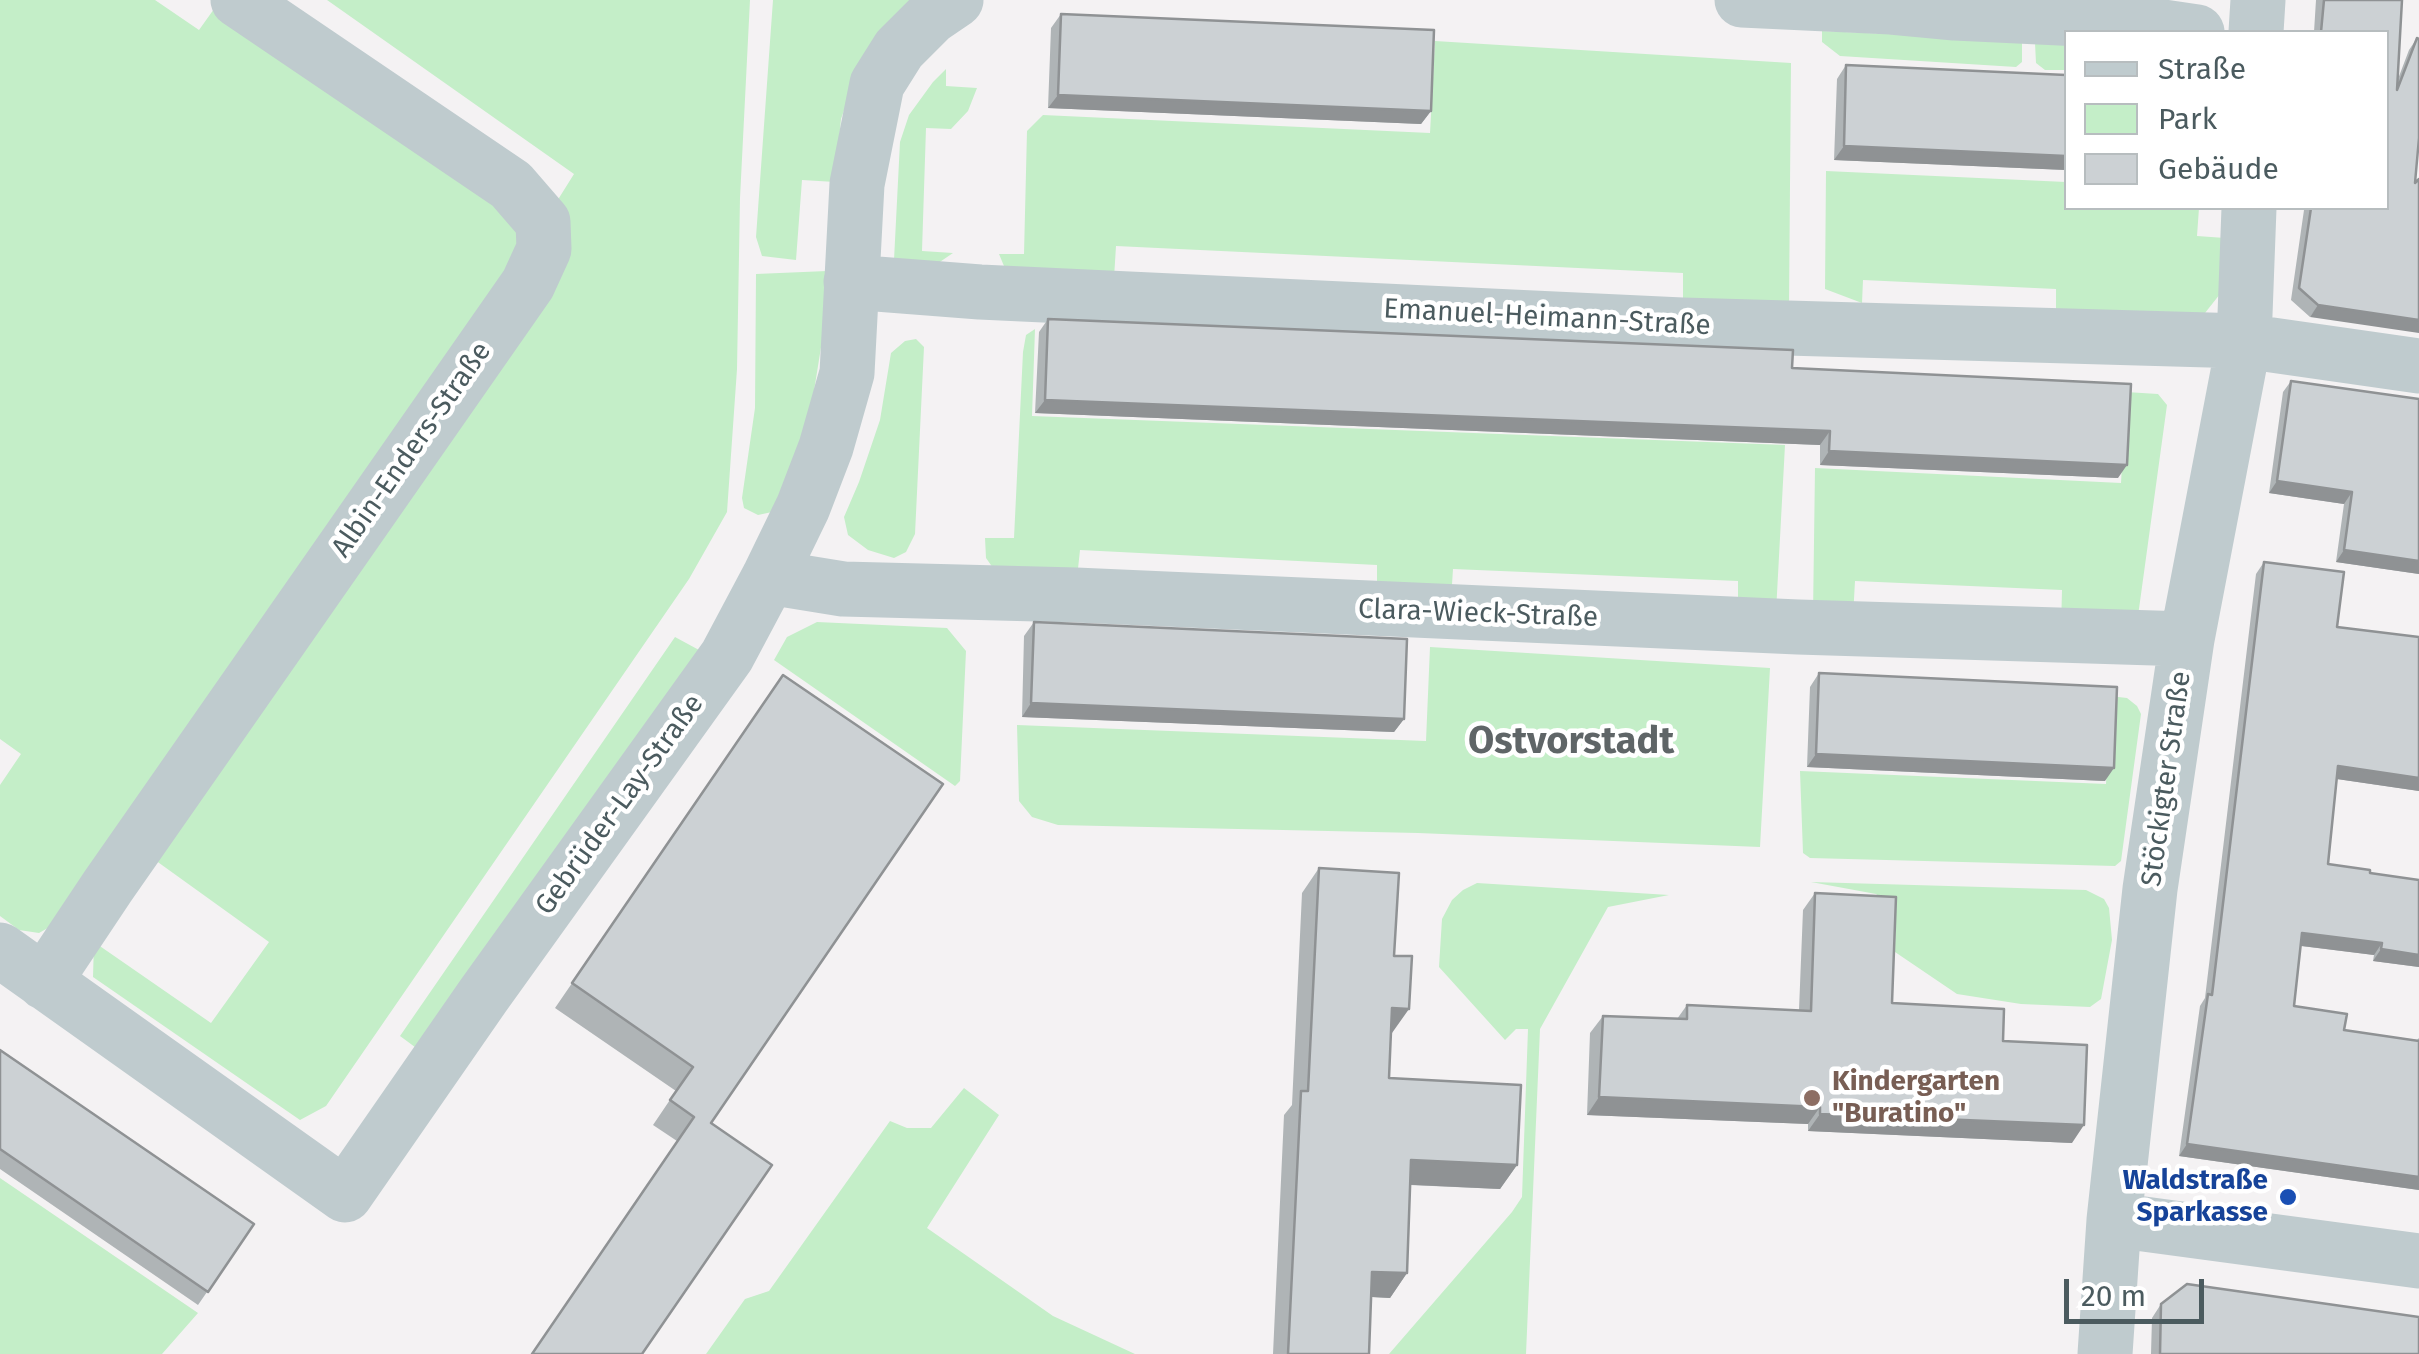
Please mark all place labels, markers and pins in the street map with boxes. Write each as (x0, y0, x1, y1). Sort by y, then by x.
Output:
place label: Kindergarten "Buratino" (1832, 1065, 2000, 1131)
marker: Kindergarten "Buratino" (1801, 1087, 1823, 1109)
place label: Waldstraße Sparkasse (2123, 1164, 2268, 1230)
marker: Waldstraße Sparkasse (2277, 1186, 2299, 1208)

